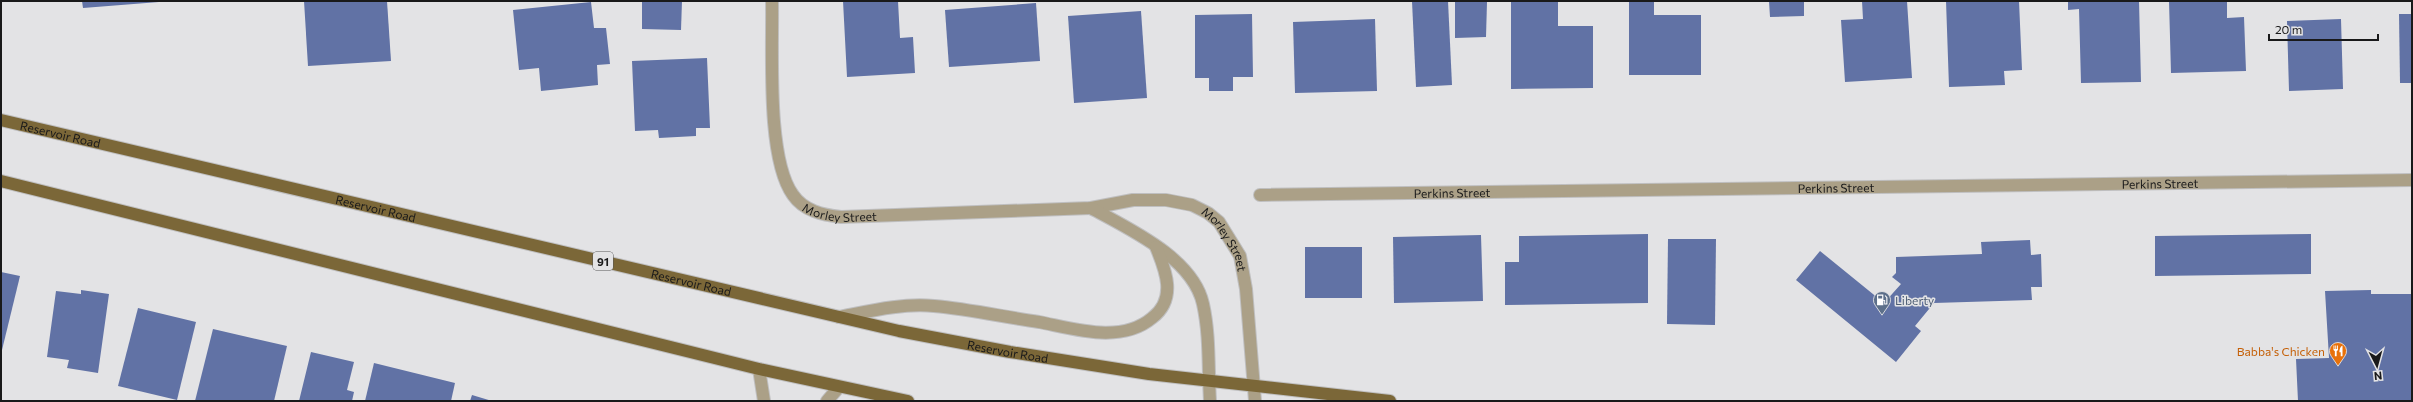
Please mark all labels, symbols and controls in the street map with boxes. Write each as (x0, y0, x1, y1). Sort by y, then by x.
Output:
scale bar (2269, 16, 2378, 42)
text: 20 m (2275, 22, 2302, 36)
street label: Reservoir Road (19, 118, 102, 150)
street label: Perkins Street (2121, 176, 2198, 191)
street label: Perkins Street (1798, 180, 1874, 195)
street label: Perkins Street (1414, 185, 1491, 200)
street label: Reservoir Road (334, 192, 417, 224)
street label: Morley Street (800, 200, 877, 224)
street label: Morley Street (1199, 204, 1250, 272)
road number: 91 (593, 252, 613, 270)
street label: Reservoir Road (650, 266, 733, 298)
fuel station icon: Liberty (1872, 290, 1892, 315)
place label: Liberty (1895, 293, 1934, 307)
street label: Reservoir Road (966, 337, 1049, 365)
restaurant icon: Babba's Chicken (2328, 341, 2348, 366)
place label: Babba's Chicken (2237, 344, 2325, 358)
north arrow (2357, 346, 2397, 386)
text: N (2373, 370, 2383, 383)

